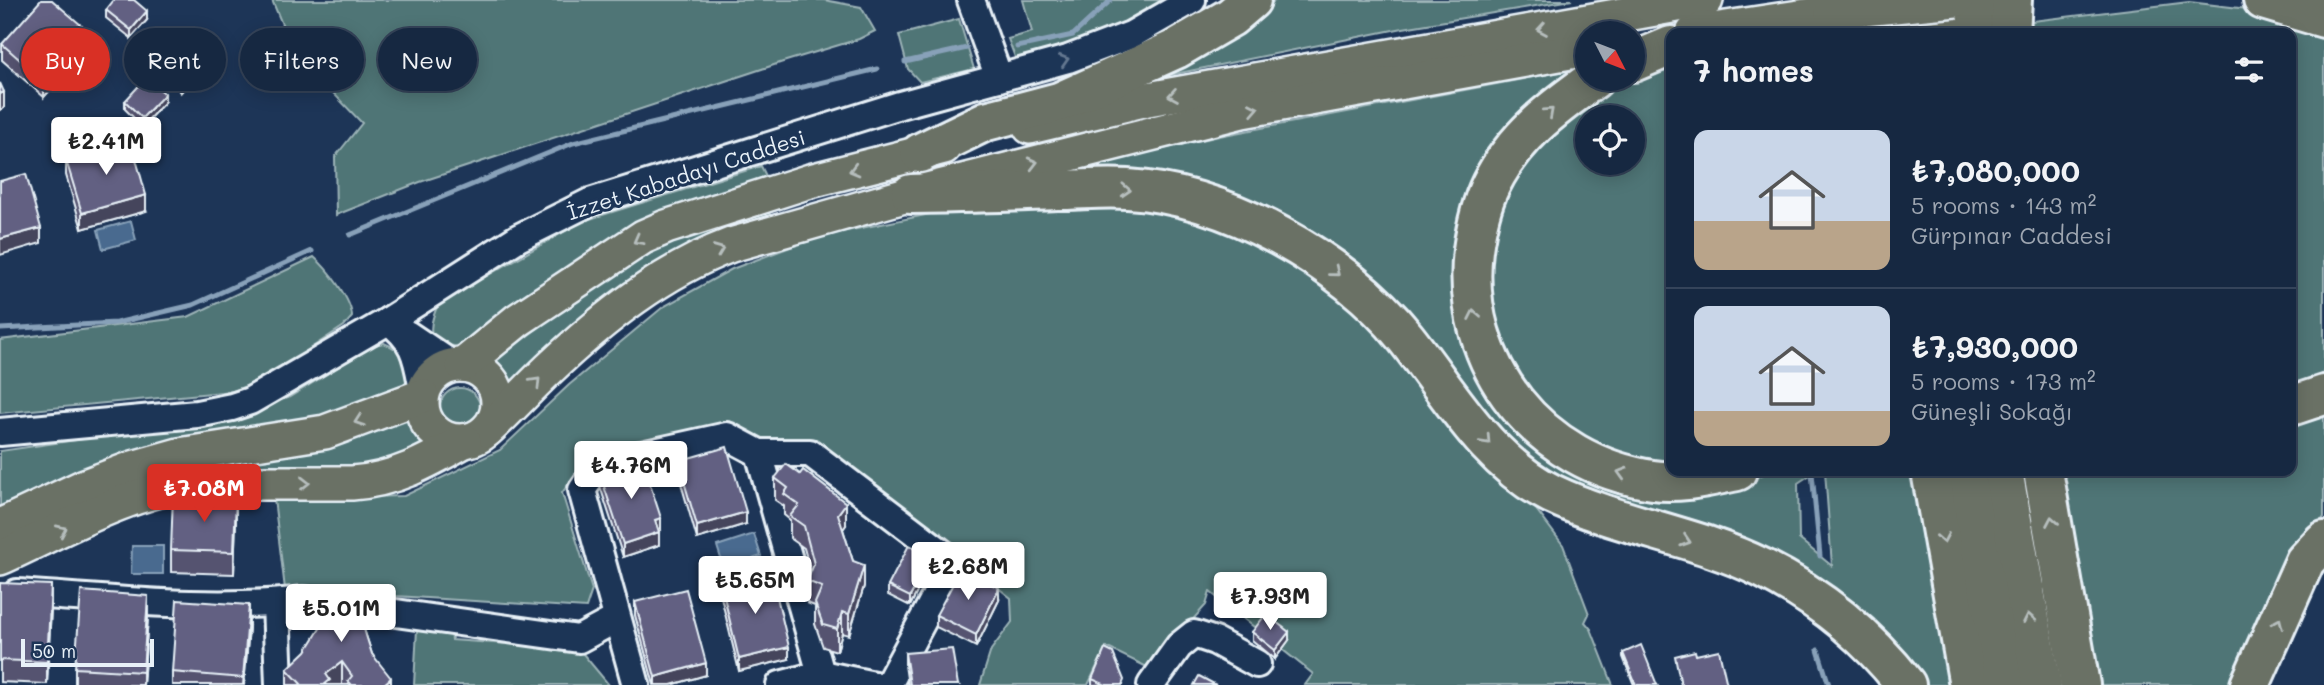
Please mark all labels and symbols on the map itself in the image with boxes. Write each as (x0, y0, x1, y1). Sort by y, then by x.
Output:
one-way arrow (1536, 21, 1548, 36)
north arrow (1575, 21, 1645, 91)
one-way arrow (1058, 53, 1070, 68)
one-way arrow (1167, 87, 1179, 102)
one-way arrow (1248, 102, 1260, 117)
one-way arrow (1541, 108, 1554, 120)
pin: ₺2.41M (49, 118, 163, 177)
street label: İzzet Kabadayı Caddesi (564, 123, 808, 225)
one-way arrow (1027, 157, 1039, 171)
one-way arrow (848, 162, 860, 176)
one-way arrow (1121, 182, 1132, 197)
one-way arrow (633, 232, 645, 245)
one-way arrow (713, 244, 725, 258)
one-way arrow (1326, 264, 1339, 276)
one-way arrow (1467, 309, 1482, 321)
one-way arrow (528, 377, 541, 390)
one-way arrow (353, 413, 365, 427)
one-way arrow (1477, 432, 1490, 445)
pin: ₺4.76M (574, 442, 688, 501)
pin: ₺7.08M (147, 464, 261, 524)
one-way arrow (1616, 467, 1628, 482)
one-way arrow (301, 475, 311, 491)
one-way arrow (2045, 515, 2060, 527)
one-way arrow (55, 524, 68, 538)
one-way arrow (1935, 532, 1950, 544)
one-way arrow (1679, 533, 1692, 547)
pin: ₺2.68M (911, 542, 1025, 602)
pin: ₺5.65M (698, 556, 812, 616)
pin: ₺7.93M (1213, 572, 1327, 632)
pin: ₺5.01M (284, 584, 398, 644)
one-way arrow (2022, 612, 2037, 624)
one-way arrow (2270, 618, 2284, 630)
scale bar (21, 636, 154, 668)

